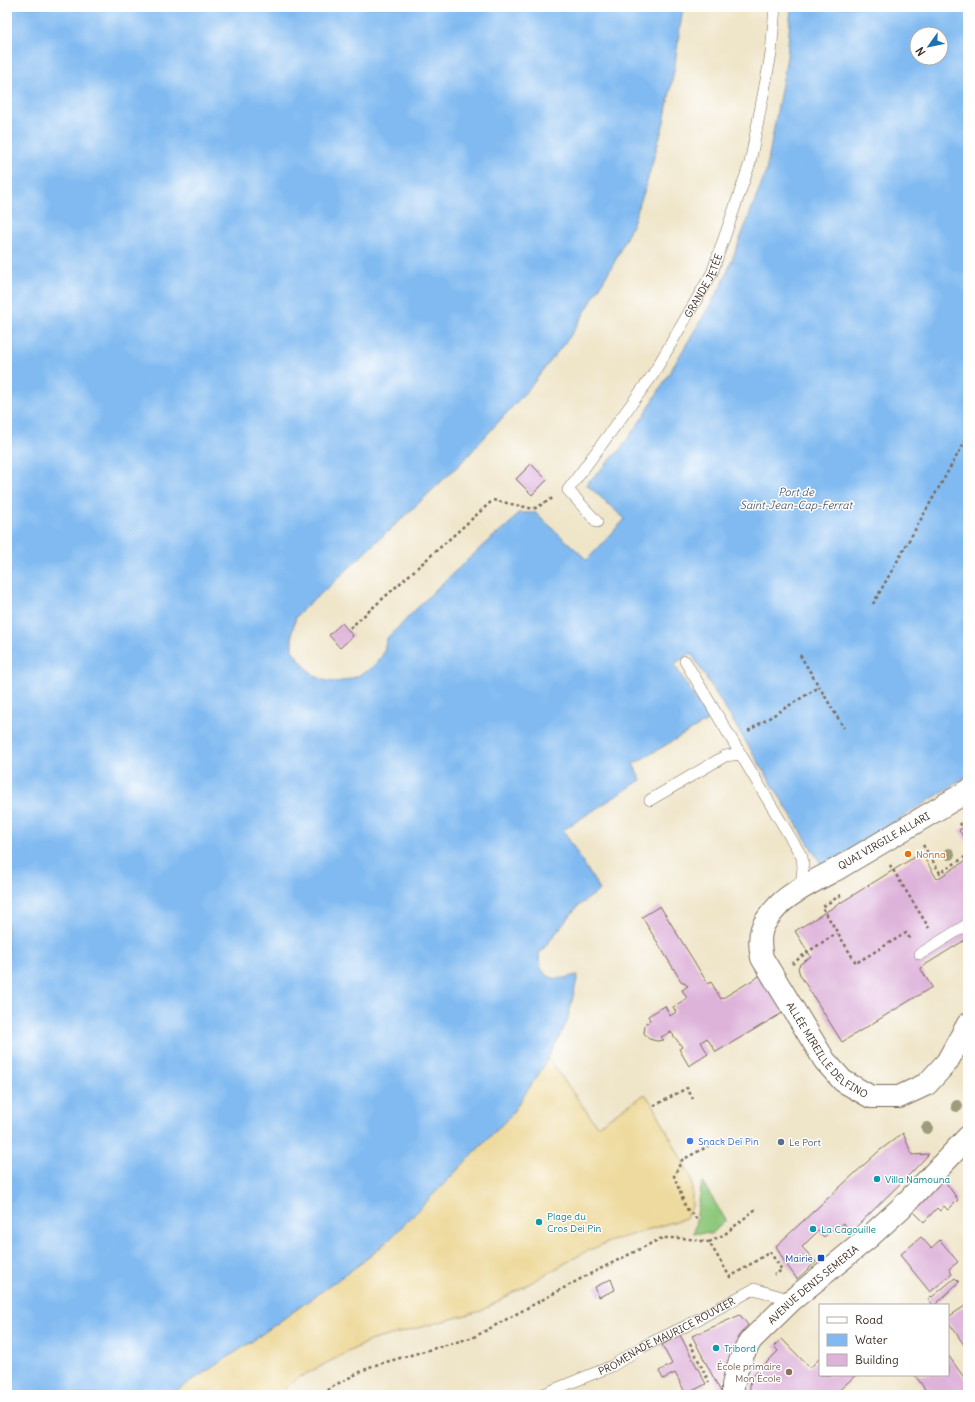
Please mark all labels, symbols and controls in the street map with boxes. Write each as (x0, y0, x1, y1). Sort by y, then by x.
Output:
north arrow (909, 26, 949, 66)
text: N (913, 44, 929, 58)
street label: GRANDE JETÉE (681, 252, 725, 320)
water label: Port de Saint-Jean-Cap-Ferrat (740, 485, 853, 512)
street label: QUAI VIRGILE ALLARI (836, 809, 932, 873)
place label: Nonna (916, 848, 946, 861)
marker: Nonna (903, 849, 913, 859)
street label: ALLÉE MIREILLE DELFINO (784, 999, 871, 1101)
place label: Snack Deï Pin (698, 1135, 759, 1148)
marker: Snack Deï Pin (685, 1136, 695, 1146)
place label: Le Port (789, 1136, 821, 1149)
marker: Le Port (776, 1137, 786, 1147)
place label: Villa Namouna (885, 1173, 951, 1186)
marker: Villa Namouna (872, 1174, 882, 1184)
place label: Plage du Cros Dei Pin (547, 1210, 601, 1235)
marker: Plage du Cros Dei Pin (534, 1217, 544, 1227)
place label: La Cagouille (821, 1223, 876, 1236)
marker: La Cagouille (808, 1224, 818, 1234)
street label: AVENUE DENIS SEMERIA (765, 1242, 861, 1327)
place label: Mairie (785, 1252, 813, 1265)
marker: Mairie (816, 1253, 826, 1263)
street label: PROMENADE MAURICE ROUVIER (596, 1294, 738, 1377)
legend (819, 1304, 949, 1376)
text: Road (855, 1312, 883, 1327)
text: Water (855, 1332, 888, 1347)
place label: Tribord (724, 1342, 756, 1355)
marker: Tribord (711, 1343, 721, 1353)
text: Building (855, 1352, 899, 1367)
place label: École primaire Mon École (717, 1360, 781, 1385)
marker: École primaire Mon École (784, 1367, 794, 1377)

